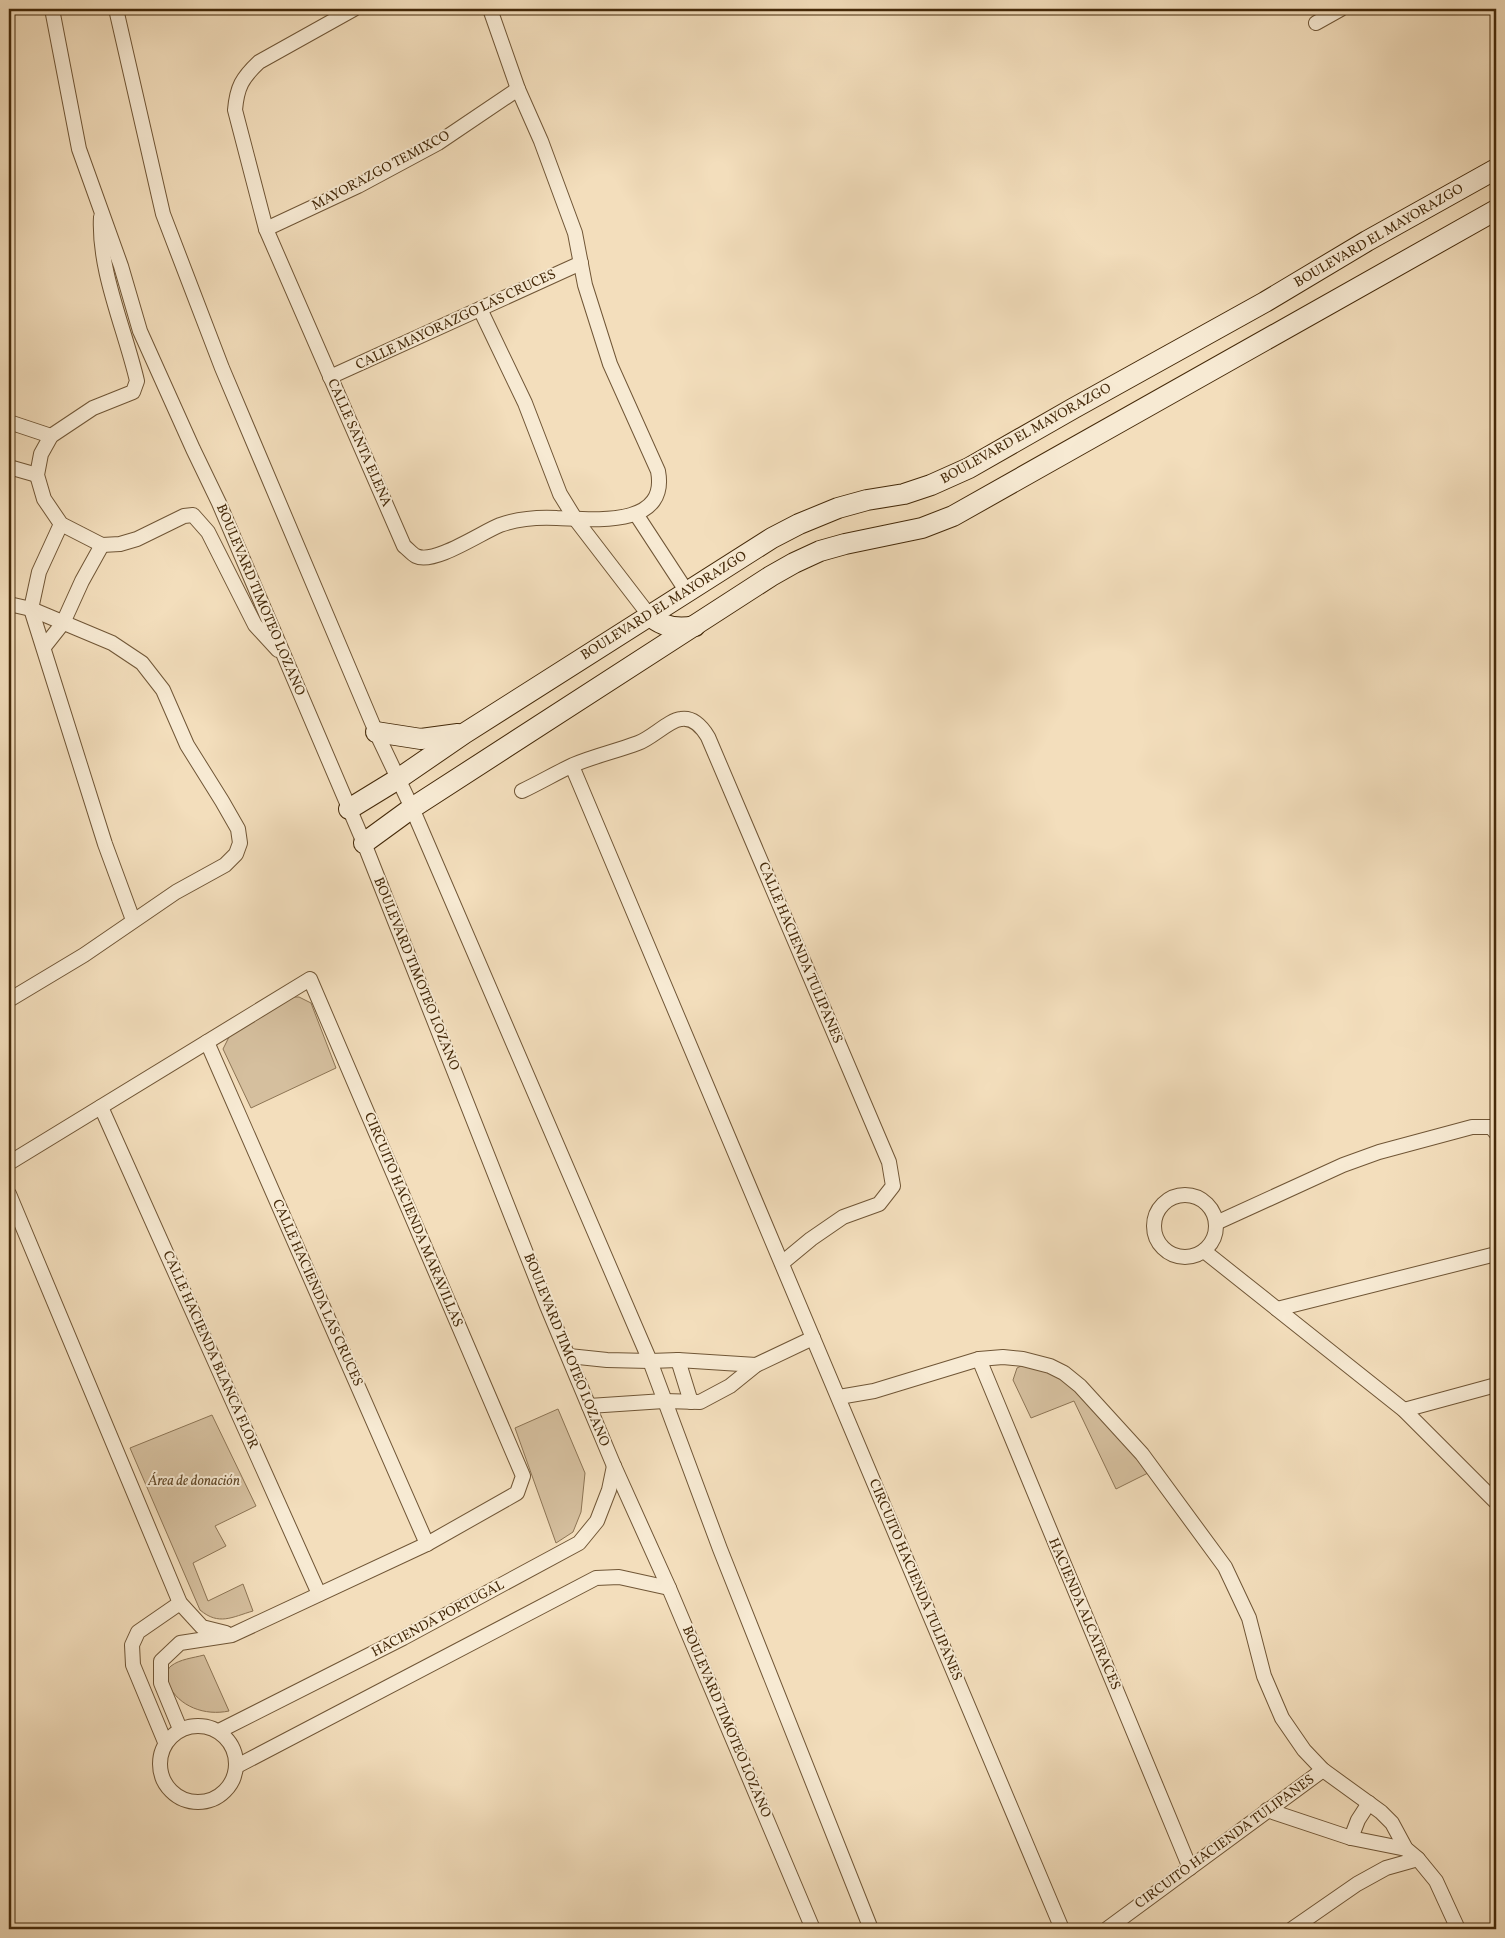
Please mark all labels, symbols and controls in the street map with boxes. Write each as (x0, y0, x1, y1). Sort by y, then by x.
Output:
street label: MAYORAZGO TEMIXCO (309, 126, 453, 216)
street label: BOULEVARD EL MAYORAZGO (1291, 180, 1467, 292)
street label: CALLE MAYORAZGO LAS CRUCES (353, 265, 559, 375)
street label: CALLE SANTA ELENA (322, 376, 396, 510)
street label: BOULEVARD EL MAYORAZGO (937, 379, 1115, 489)
street label: BOULEVARD TIMOTEO LOZANO (211, 501, 309, 699)
street label: BOULEVARD EL MAYORAZGO (577, 547, 751, 665)
street label: CALLE HACIENDA TULIPANES (753, 860, 847, 1046)
street label: BOULEVARD TIMOTEO LOZANO (368, 875, 464, 1073)
street label: CIRCUITO HACIENDA MARAVILLAS (359, 1110, 467, 1330)
street label: CALLE HACIENDA LAS CRUCES (267, 1196, 367, 1390)
street label: CALLE HACIENDA BLANCA FLOR (158, 1248, 263, 1452)
street label: BOULEVARD TIMOTEO LOZANO (518, 1251, 614, 1449)
park label: Área de donación (147, 1472, 240, 1491)
street label: CIRCUITO HACIENDA TULIPANES (864, 1476, 966, 1684)
street label: HACIENDA ALCATRACES (1043, 1535, 1125, 1693)
street label: HACIENDA PORTUGAL (368, 1576, 508, 1662)
street label: BOULEVARD TIMOTEO LOZANO (677, 1623, 775, 1821)
street label: CIRCUITO HACIENDA TULIPANES (1131, 1770, 1319, 1914)

